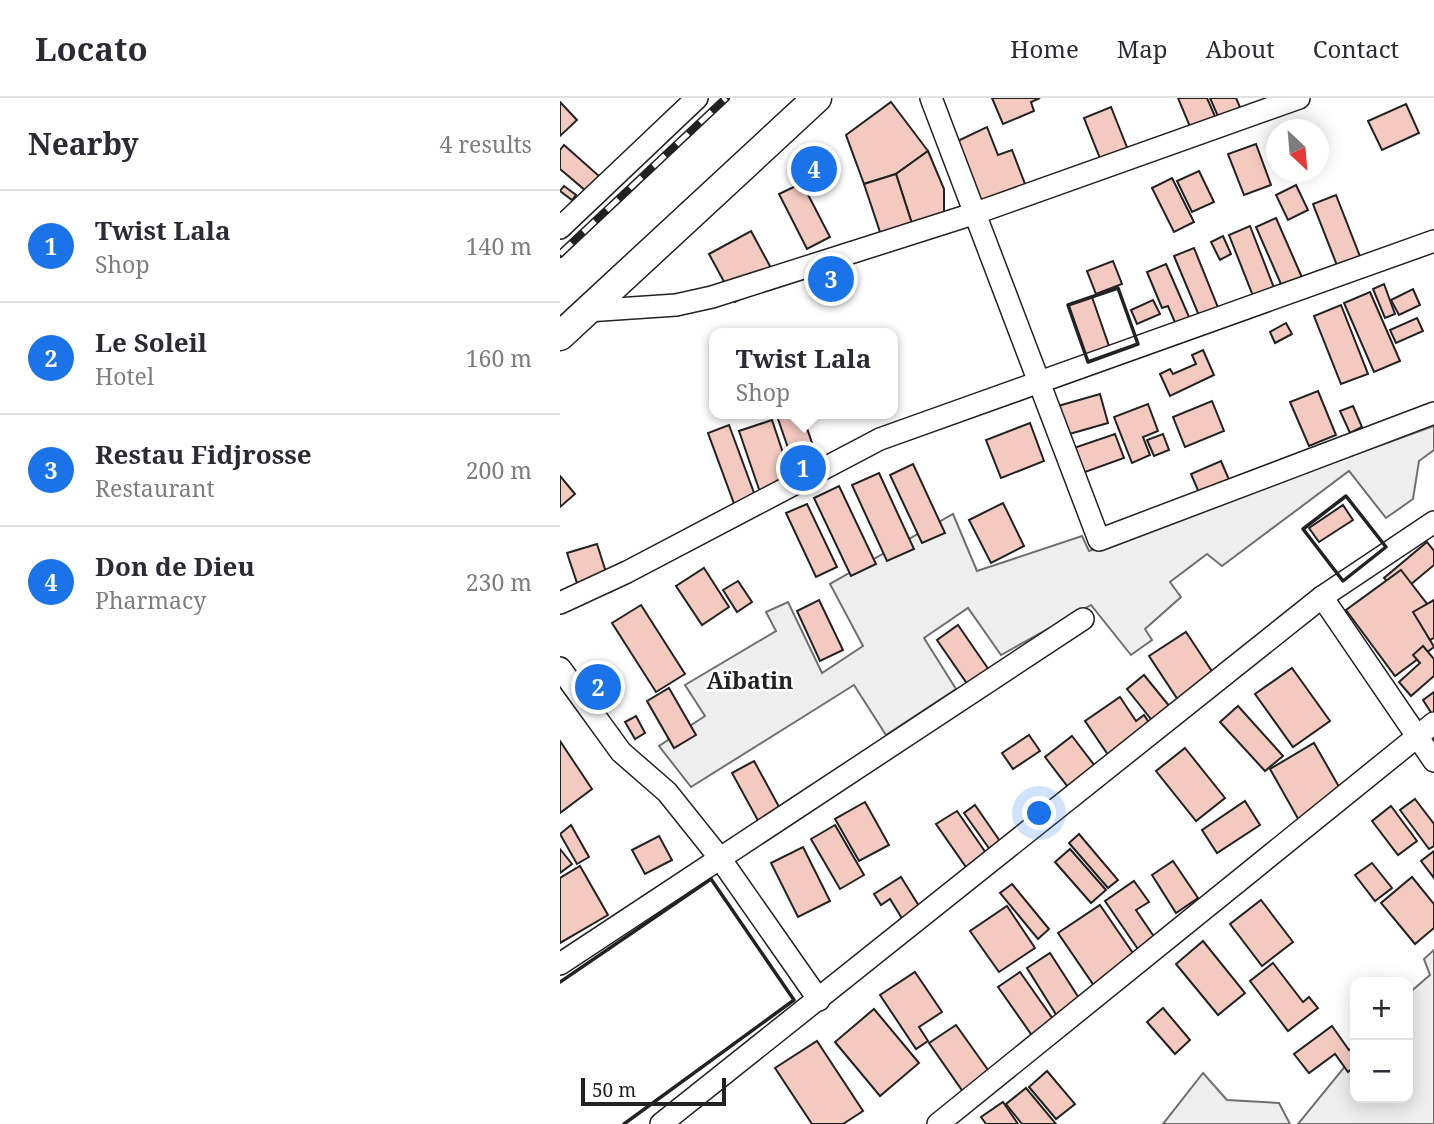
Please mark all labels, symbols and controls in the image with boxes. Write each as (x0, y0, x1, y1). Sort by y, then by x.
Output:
text: Locato (35, 26, 148, 71)
text: Home (1010, 32, 1079, 65)
text: Map (1117, 32, 1168, 65)
text: About (1206, 32, 1275, 65)
text: Contact (1313, 32, 1399, 65)
north arrow (1266, 119, 1329, 182)
text: Nearby (28, 123, 139, 164)
text: 4 results (439, 128, 532, 160)
pin: 4 (791, 143, 837, 195)
text: Twist Lala (95, 212, 231, 248)
text: 1 (45, 230, 58, 262)
text: 140 m (466, 230, 532, 262)
text: Shop (95, 248, 150, 280)
pin: 3 (808, 253, 854, 305)
text: Le Soleil (95, 324, 207, 360)
popup (709, 328, 898, 419)
text: Twist Lala (736, 340, 871, 376)
text: 2 (45, 342, 58, 374)
text: 160 m (466, 342, 532, 374)
text: Hotel (95, 360, 154, 392)
text: Shop (736, 376, 790, 408)
text: Restau Fidjrosse (95, 436, 312, 472)
pin: 1 (780, 442, 826, 494)
text: 3 (45, 454, 58, 486)
text: 200 m (466, 454, 532, 486)
text: Restaurant (95, 472, 215, 504)
text: Don de Dieu (95, 548, 255, 584)
text: 4 (45, 566, 58, 598)
text: 230 m (466, 566, 532, 598)
text: Pharmacy (95, 584, 206, 616)
pin: 2 (575, 661, 621, 713)
district label: Aïbatin (707, 664, 793, 696)
your location (1022, 796, 1056, 830)
map controls (1350, 977, 1413, 1103)
button: + (1350, 977, 1413, 1040)
button: − (1350, 1040, 1413, 1103)
scale bar (581, 1075, 726, 1107)
text: 50 m (592, 1077, 636, 1103)

